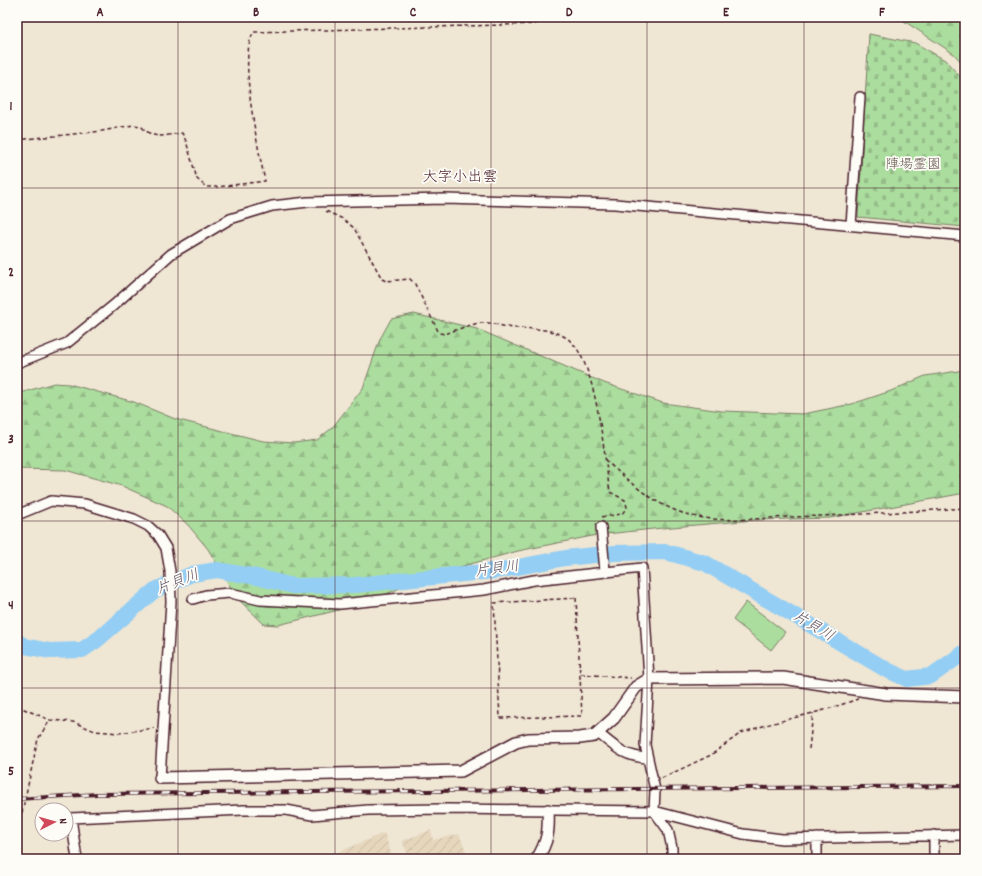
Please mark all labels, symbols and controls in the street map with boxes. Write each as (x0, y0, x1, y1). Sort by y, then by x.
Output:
text: A (96, 4, 104, 23)
text: B (253, 4, 259, 23)
text: C (410, 4, 417, 23)
text: D (566, 4, 573, 23)
text: E (723, 4, 730, 23)
text: F (879, 4, 885, 23)
text: 1 (10, 98, 13, 117)
park label: 陣場霊園 (885, 155, 941, 175)
district label: 大字小出雲 (422, 167, 498, 189)
text: 2 (8, 264, 14, 283)
text: 3 (8, 431, 14, 450)
water label: 片貝川 (473, 556, 521, 584)
water label: 片貝川 (153, 565, 203, 601)
text: 4 (8, 597, 14, 616)
water label: 片貝川 (788, 606, 838, 648)
text: 5 (8, 763, 14, 782)
north arrow (34, 802, 74, 842)
text: N (54, 818, 70, 825)

